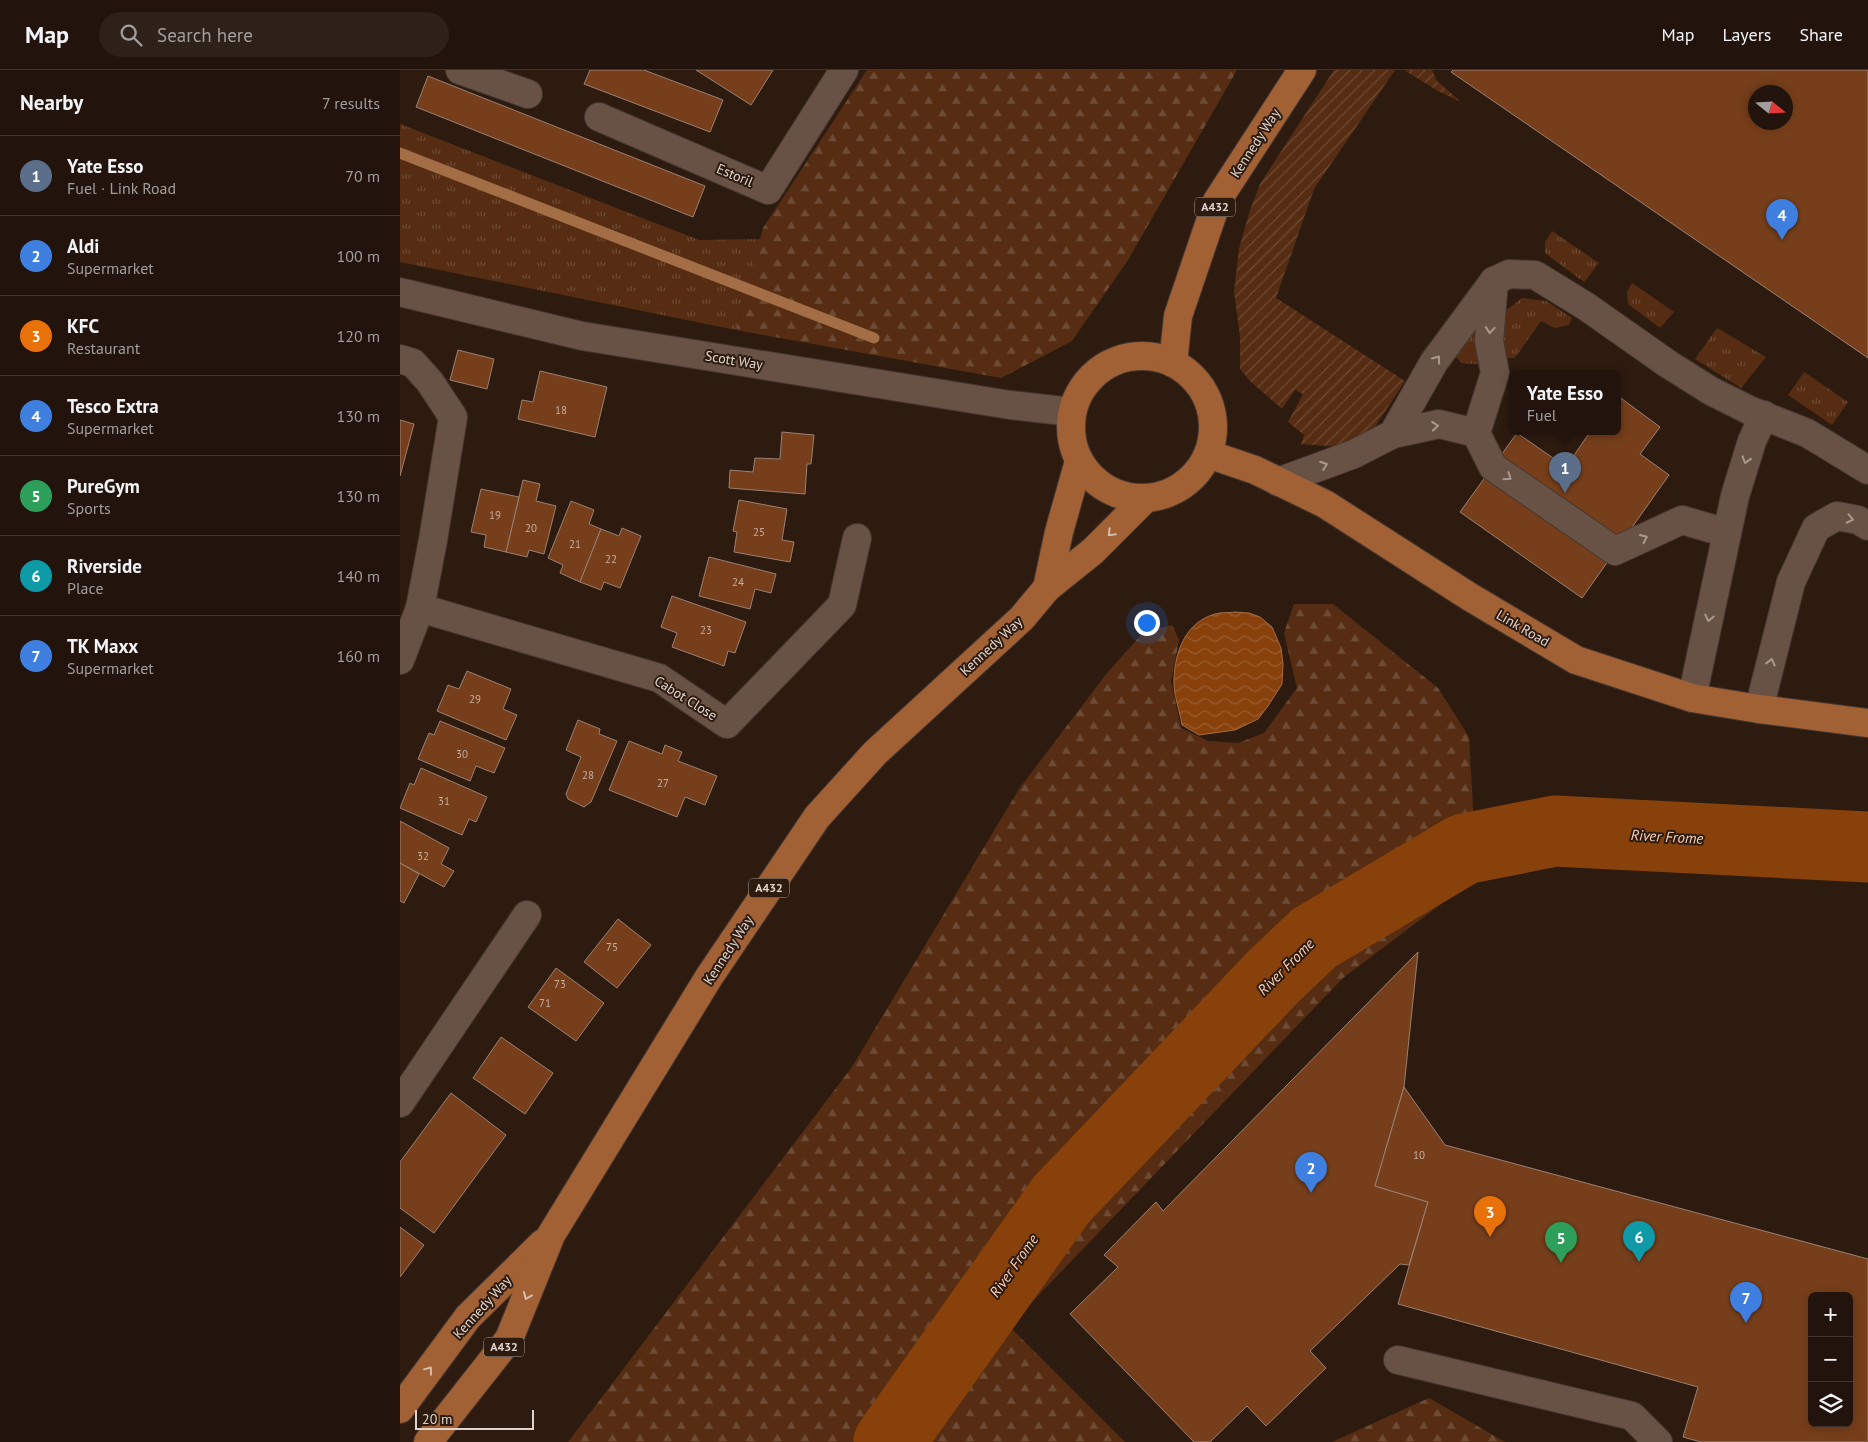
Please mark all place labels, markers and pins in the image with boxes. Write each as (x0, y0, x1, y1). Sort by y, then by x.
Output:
pin: 4 (1766, 199, 1798, 240)
pin: 1 (1549, 452, 1581, 493)
pin: 2 (1295, 1152, 1327, 1193)
pin: 3 (1474, 1196, 1506, 1237)
pin: 6 (1623, 1221, 1655, 1262)
pin: 5 (1545, 1222, 1577, 1263)
pin: 7 (1730, 1282, 1762, 1323)

